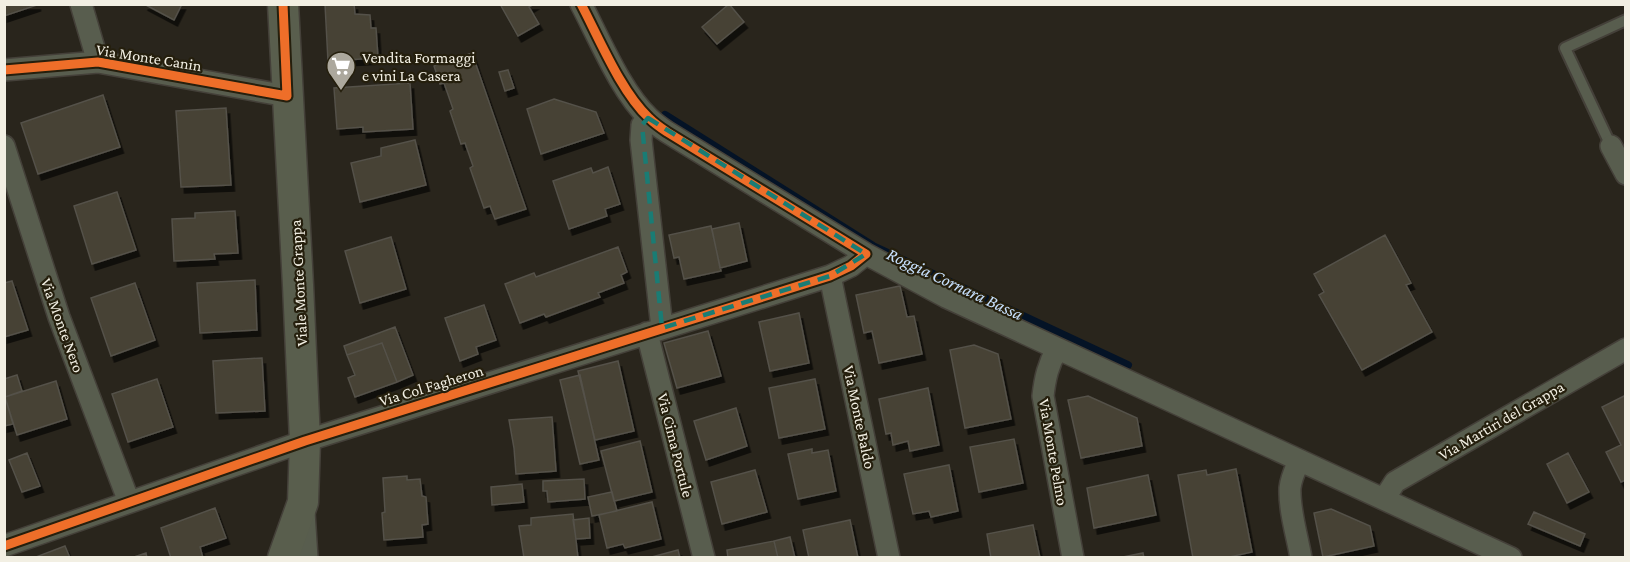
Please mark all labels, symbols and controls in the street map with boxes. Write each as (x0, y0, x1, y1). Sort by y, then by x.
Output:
street label: Via Monte Canin (95, 41, 203, 74)
place label: Vendita Formaggi e vini La Casera (362, 49, 475, 84)
supermarket icon: Vendita Formaggi e vini La Casera (325, 50, 357, 92)
street label: Viale Monte Grappa (287, 219, 311, 347)
water label: Roggia Cornara Bassa (884, 244, 1027, 325)
street label: Via Monte Nero (38, 276, 88, 375)
street label: Via Col Fagheron (377, 361, 486, 410)
street label: Via Monte Baldo (840, 364, 879, 470)
street label: Via Martiri del Grappa (1436, 377, 1568, 464)
street label: Via Cima Portule (654, 391, 697, 499)
street label: Via Monte Pelmo (1036, 397, 1071, 507)

